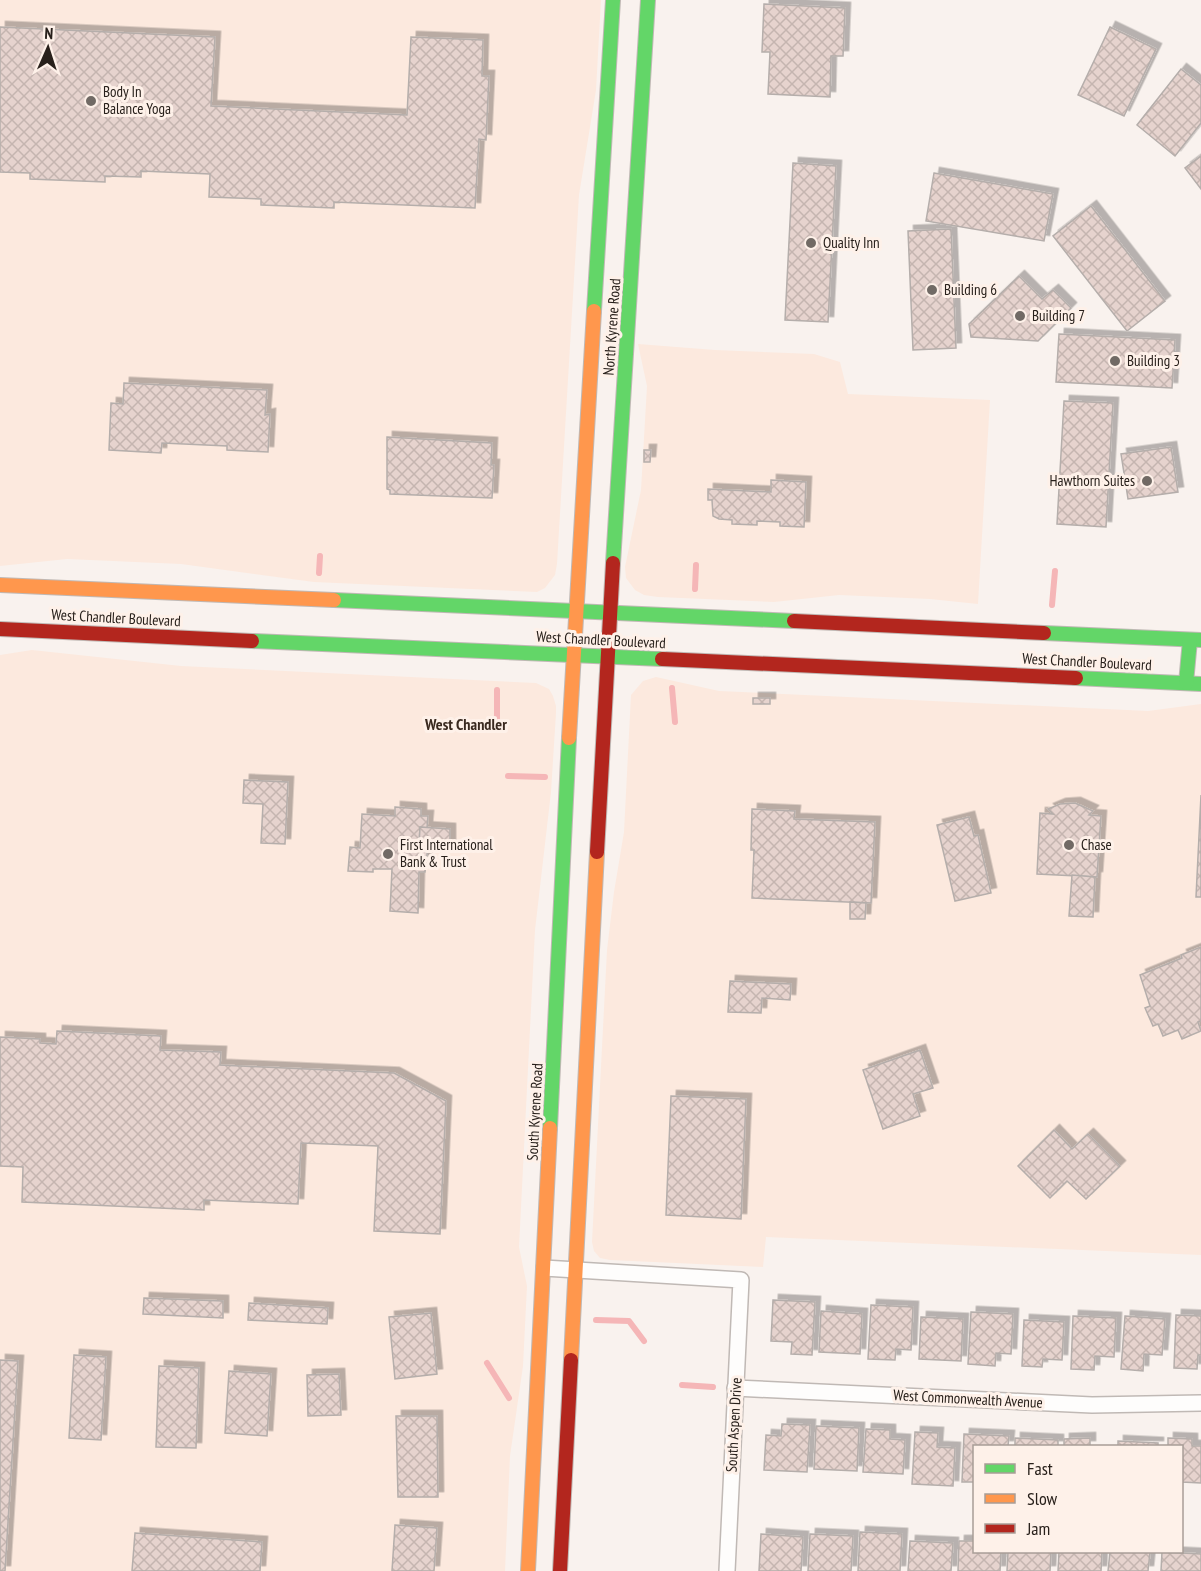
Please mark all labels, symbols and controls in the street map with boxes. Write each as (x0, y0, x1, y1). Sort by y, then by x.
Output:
north arrow (18, 18, 78, 78)
text: N (44, 23, 54, 43)
place label: Body In Balance Yoga (103, 82, 171, 118)
marker: Body In Balance Yoga (84, 94, 98, 108)
place label: Quality Inn (823, 233, 880, 252)
marker: Quality Inn (804, 236, 818, 250)
street label: North Kyrene Road (599, 278, 624, 376)
place label: Building 6 (944, 280, 997, 299)
marker: Building 6 (925, 283, 939, 297)
place label: Building 7 (1032, 306, 1085, 325)
marker: Building 7 (1013, 309, 1027, 323)
place label: Building 3 (1127, 351, 1180, 370)
marker: Building 3 (1108, 354, 1122, 368)
place label: Hawthorn Suites (1050, 471, 1135, 490)
marker: Hawthorn Suites (1140, 474, 1154, 488)
street label: West Chandler Boulevard (51, 605, 181, 630)
street label: West Chandler Boulevard (536, 627, 666, 652)
street label: West Chandler Boulevard (1022, 649, 1152, 674)
district label: West Chandler (424, 714, 507, 734)
place label: First International Bank & Trust (400, 835, 493, 871)
place label: Chase (1081, 835, 1112, 854)
marker: Chase (1062, 838, 1076, 852)
marker: First International Bank & Trust (381, 847, 395, 861)
street label: South Kyrene Road (522, 1063, 547, 1161)
street label: South Aspen Drive (722, 1377, 745, 1473)
street label: West Commonwealth Avenue (893, 1385, 1043, 1412)
legend (973, 1445, 1183, 1553)
text: Fast (1027, 1457, 1053, 1480)
text: Slow (1027, 1487, 1058, 1510)
text: Jam (1026, 1517, 1050, 1540)

